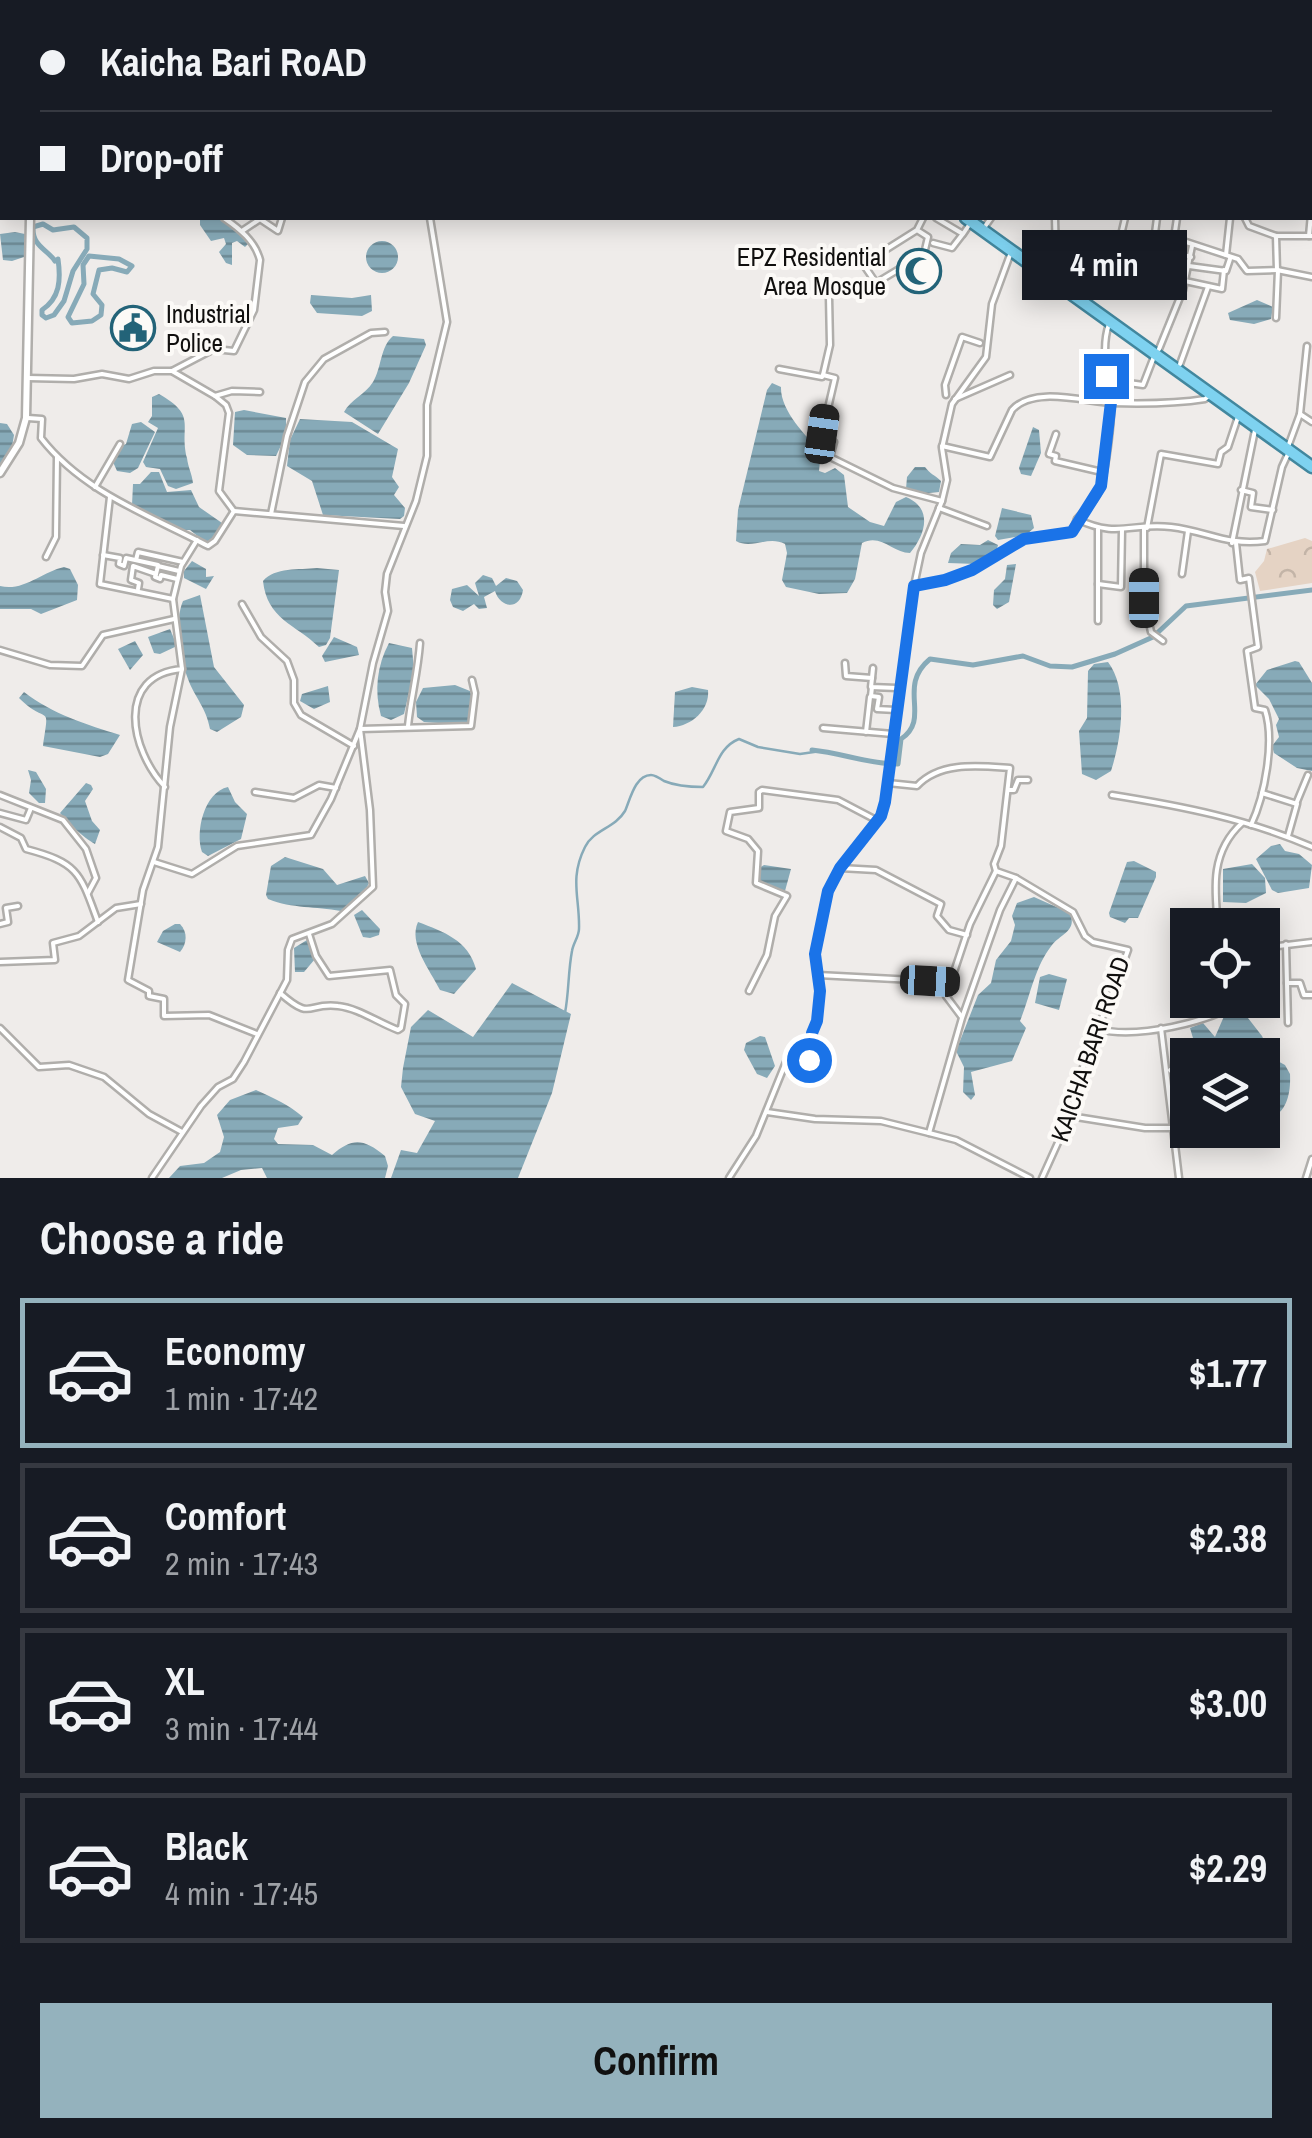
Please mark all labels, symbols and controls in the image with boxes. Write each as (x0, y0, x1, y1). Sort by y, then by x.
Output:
text: Kaicha Bari RoAD (100, 37, 367, 88)
text: Drop-off (100, 133, 223, 184)
callout: 4 min (1024, 231, 1188, 301)
place label: EPZ Residential Area Mosque (737, 240, 886, 303)
text: 4 min (1070, 243, 1139, 286)
mosque icon: EPZ Residential Area Mosque (896, 248, 942, 294)
place label: Industrial Police (166, 297, 250, 360)
public building icon: Industrial Police (110, 305, 156, 351)
route end (1084, 354, 1129, 399)
car (803, 402, 841, 466)
car (1129, 568, 1159, 628)
map controls (1170, 908, 1280, 1148)
button: locate (1170, 908, 1280, 1018)
street label: KAICHA BARI ROAD (1042, 952, 1138, 1146)
car (899, 964, 961, 998)
route start (787, 1038, 832, 1083)
button: layers (1170, 1038, 1280, 1148)
text: Choose a ride (40, 1207, 284, 1268)
text: Economy (165, 1326, 305, 1377)
icon: car (45, 1328, 135, 1418)
text: $1.77 (1189, 1348, 1267, 1399)
text: 1 min · 17:42 (165, 1377, 318, 1420)
text: Comfort (165, 1491, 286, 1542)
icon: car (45, 1493, 135, 1583)
text: $2.38 (1189, 1513, 1267, 1564)
text: 2 min · 17:43 (165, 1542, 318, 1585)
text: XL (165, 1656, 205, 1707)
icon: car (45, 1658, 135, 1748)
text: $3.00 (1189, 1678, 1267, 1729)
text: 3 min · 17:44 (165, 1707, 318, 1750)
text: Black (165, 1821, 248, 1872)
icon: car (45, 1823, 135, 1913)
text: $2.29 (1189, 1843, 1267, 1894)
text: 4 min · 17:45 (165, 1872, 318, 1915)
button: Confirm (40, 2003, 1272, 2118)

